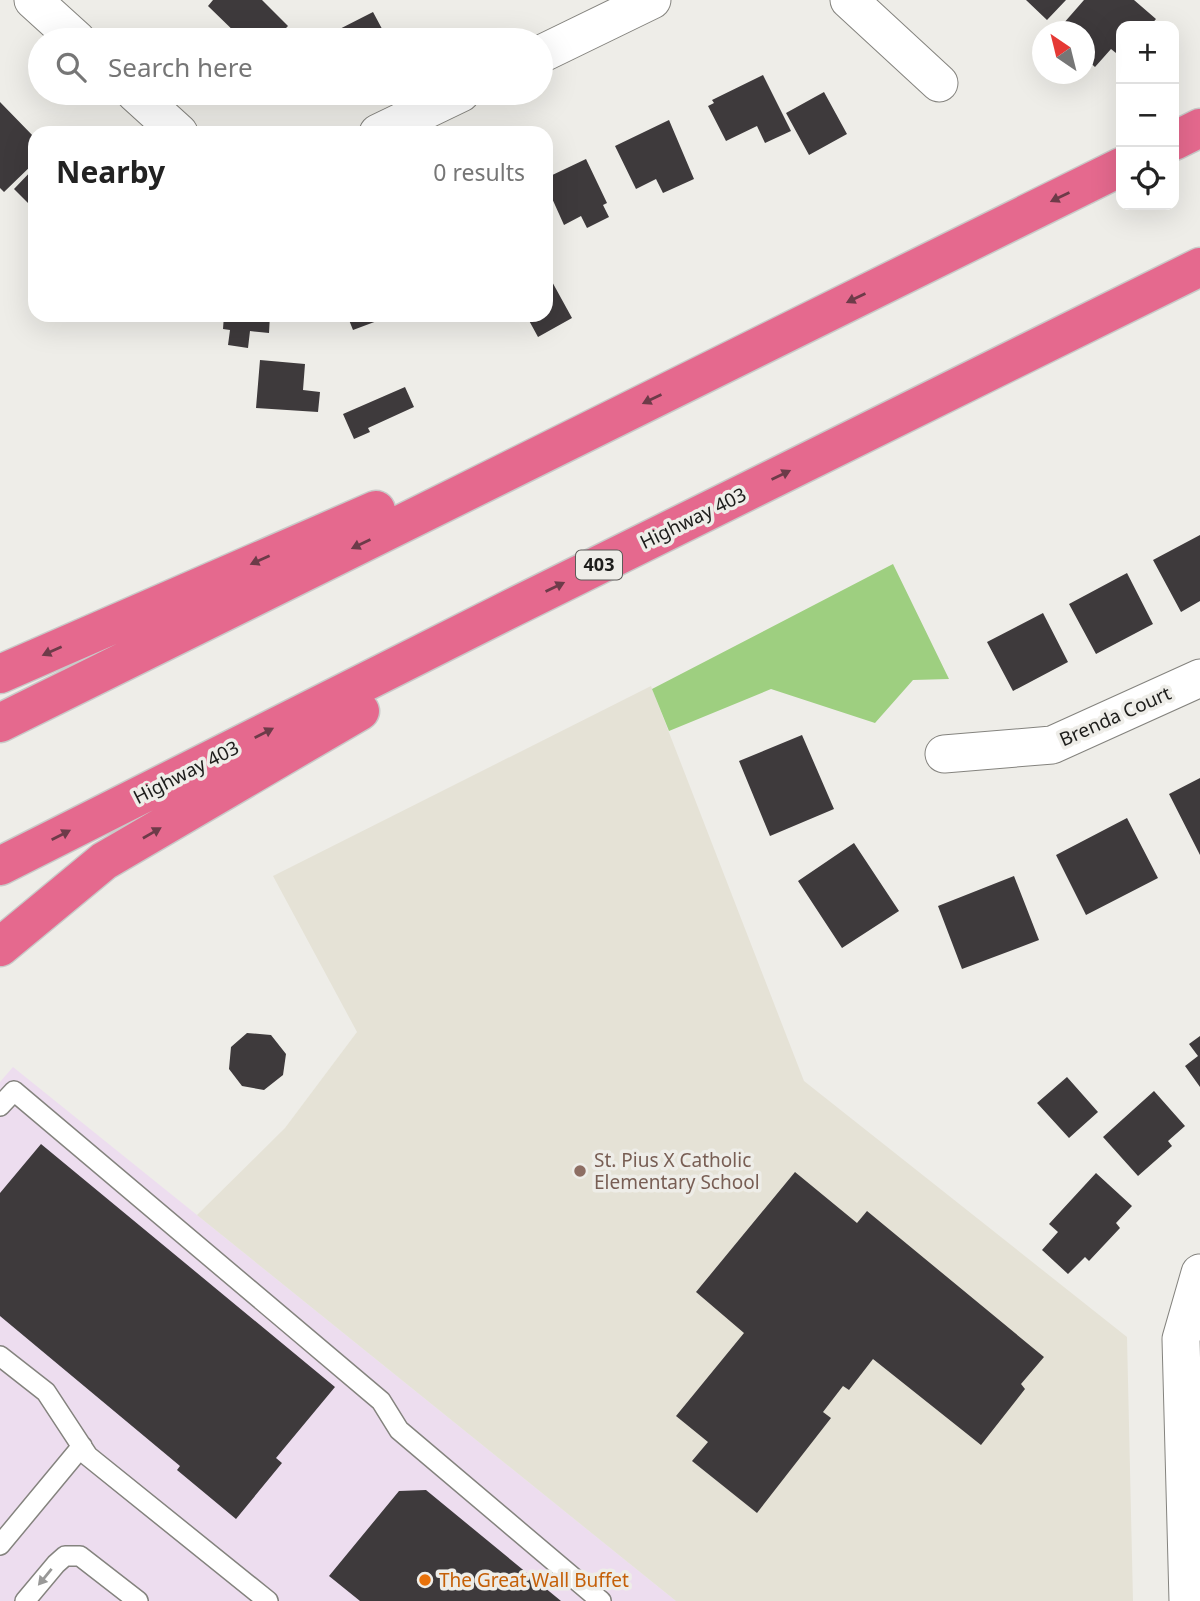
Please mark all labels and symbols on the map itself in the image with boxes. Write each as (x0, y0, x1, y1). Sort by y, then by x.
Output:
north arrow (1032, 21, 1095, 84)
one-way arrow (1050, 192, 1070, 203)
one-way arrow (846, 293, 866, 304)
one-way arrow (642, 393, 662, 405)
one-way arrow (771, 469, 791, 480)
street label: Highway 403 (636, 481, 750, 555)
one-way arrow (351, 539, 371, 550)
road number: 403 (576, 550, 622, 580)
one-way arrow (250, 555, 271, 566)
one-way arrow (545, 581, 565, 592)
one-way arrow (42, 645, 62, 657)
street label: Brenda Court (1055, 680, 1175, 752)
one-way arrow (254, 727, 274, 738)
street label: Highway 403 (129, 734, 243, 810)
one-way arrow (142, 827, 162, 839)
one-way arrow (51, 830, 71, 841)
place label: St. Pius X Catholic Elementary School (594, 1147, 760, 1195)
marker: St. Pius X Catholic Elementary School (572, 1163, 588, 1179)
one-way arrow (38, 1567, 53, 1585)
place label: The Great Wall Buffet (439, 1567, 629, 1593)
marker: The Great Wall Buffet (417, 1572, 433, 1588)

